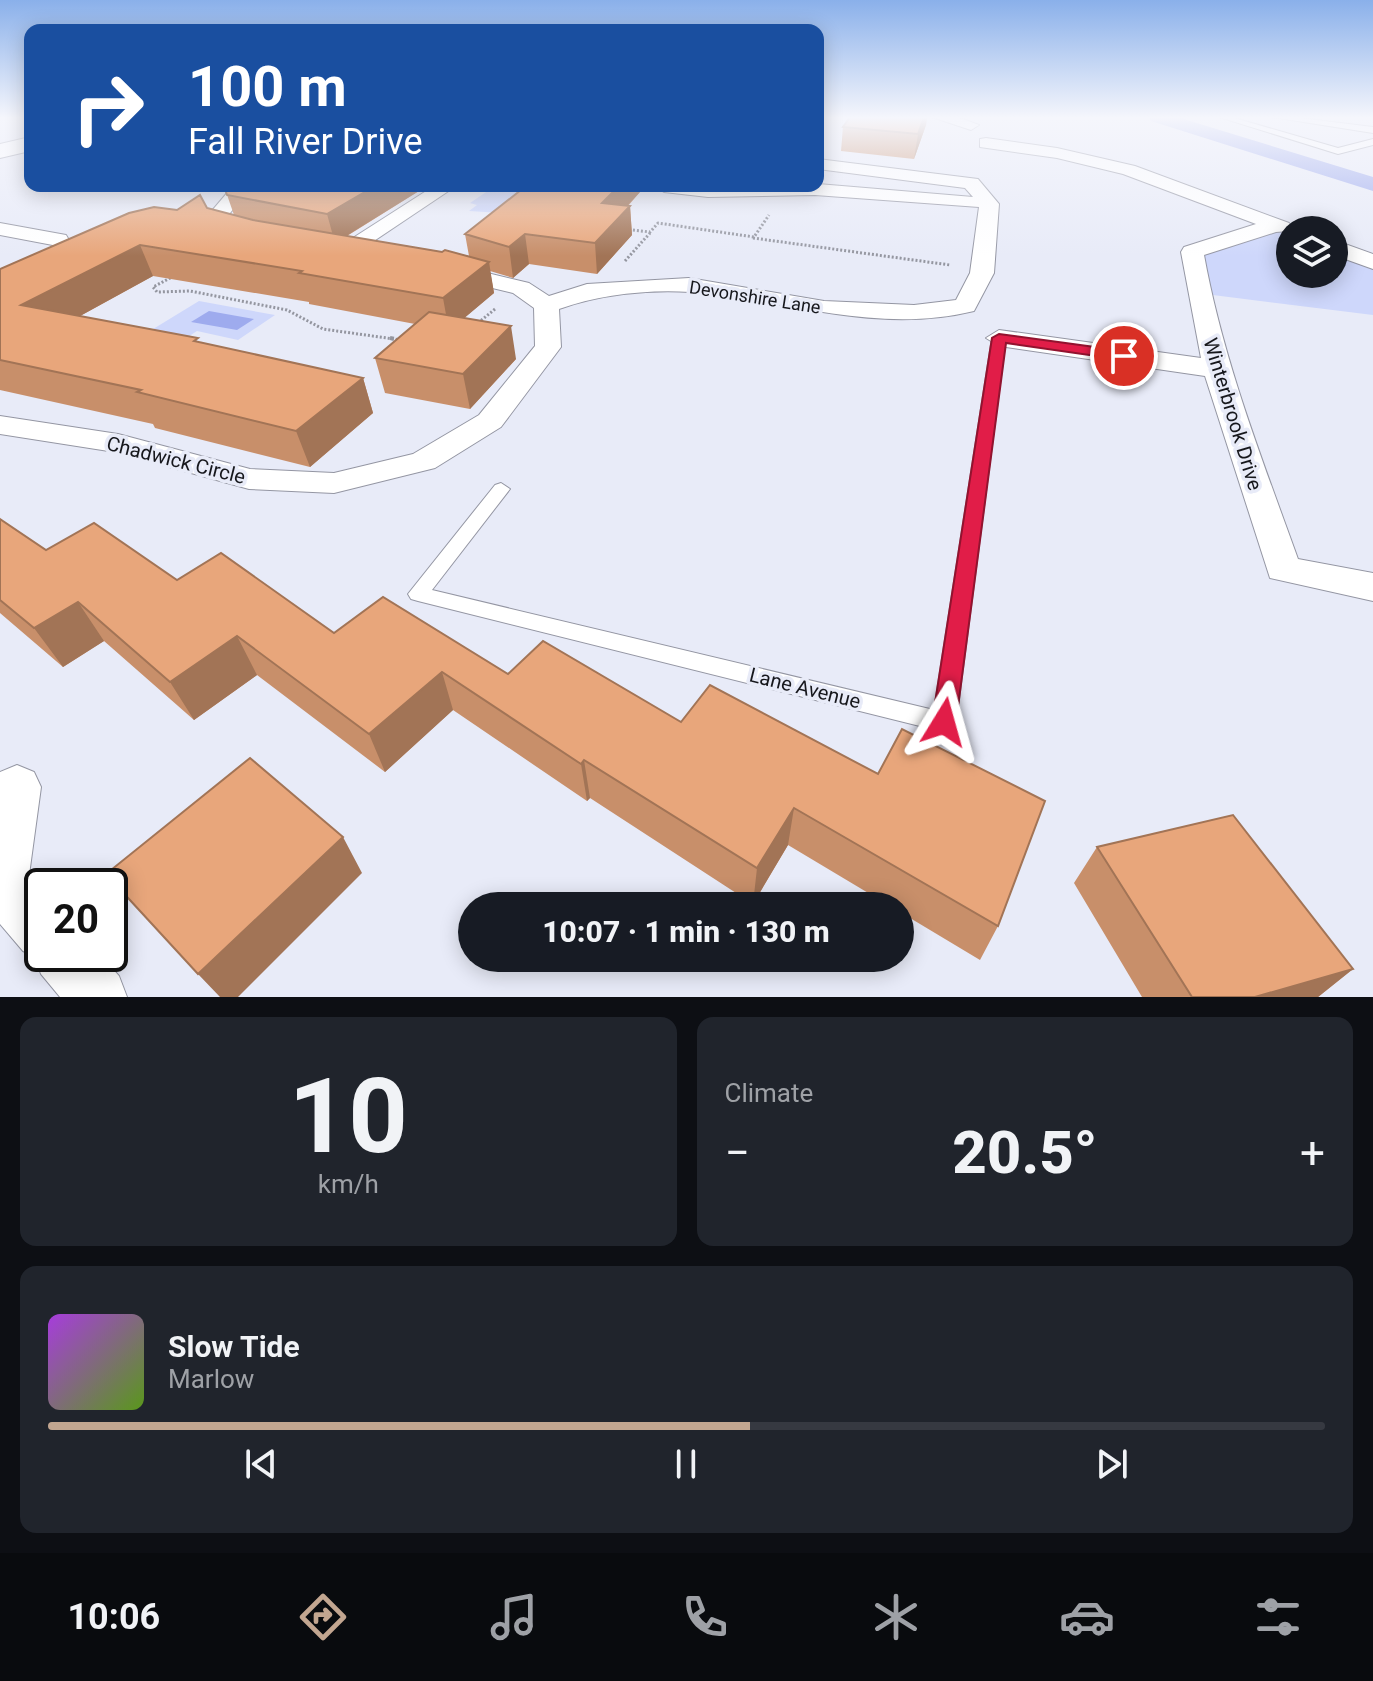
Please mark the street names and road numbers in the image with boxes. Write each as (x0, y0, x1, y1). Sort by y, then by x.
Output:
street label: Devonshire Lane (688, 276, 822, 318)
street label: Winterbrook Drive (1198, 335, 1268, 493)
street label: Chadwick Circle (104, 431, 248, 489)
street label: Lane Avenue (747, 663, 863, 713)

